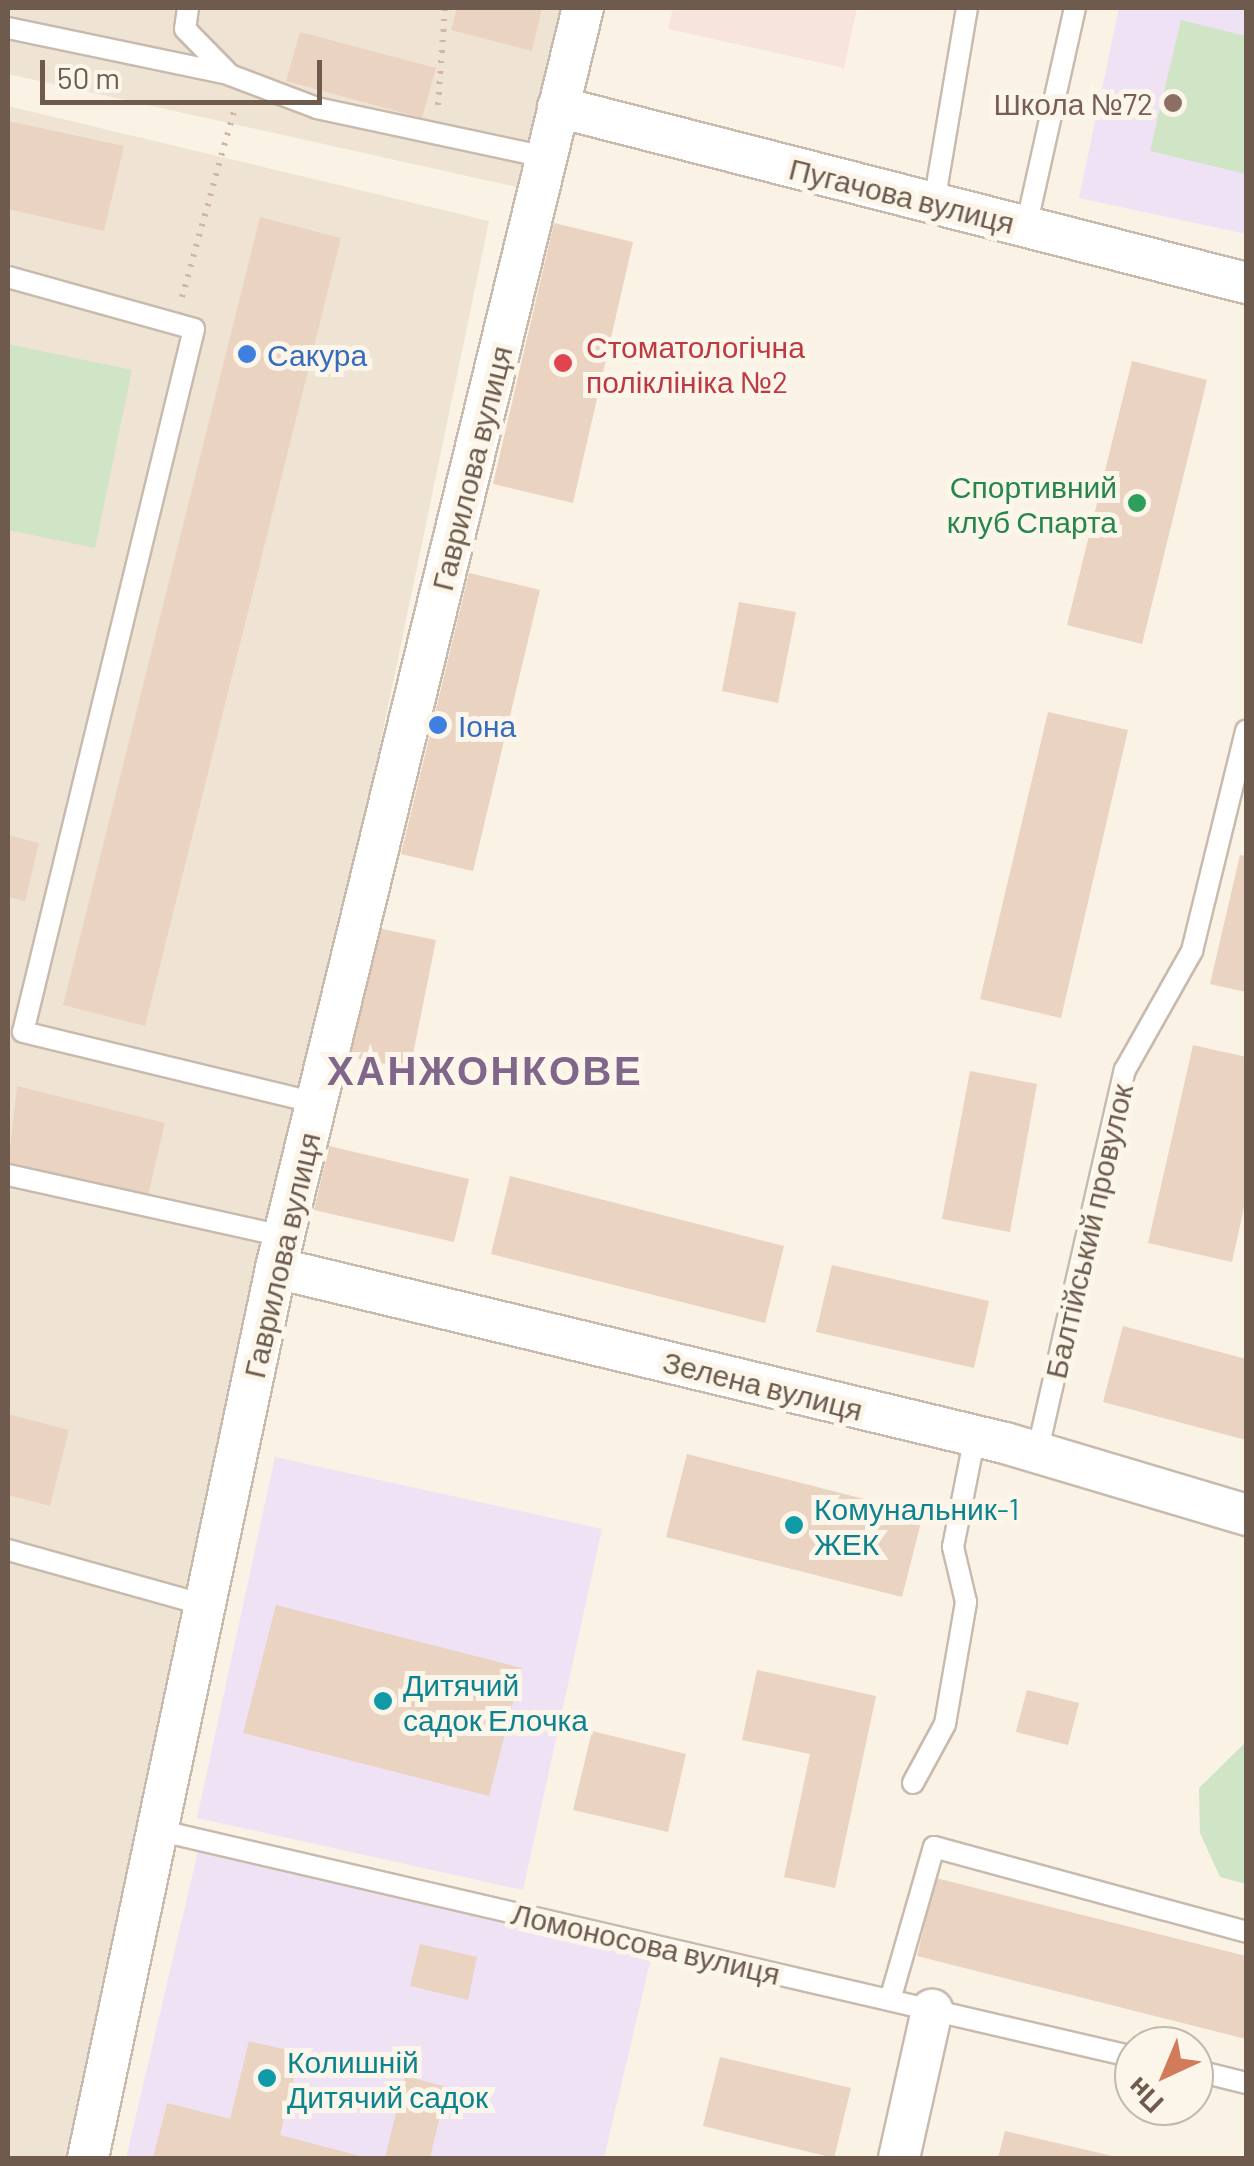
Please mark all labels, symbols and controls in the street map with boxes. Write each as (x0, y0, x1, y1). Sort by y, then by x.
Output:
scale bar (45, 40, 328, 102)
text: 50 m (57, 59, 120, 95)
place label: Школа №72 (993, 85, 1153, 121)
marker: Школа №72 (1162, 92, 1184, 114)
street label: Пугачова вулиця (786, 150, 1018, 240)
place label: Стоматологічна поліклініка №2 (586, 328, 805, 398)
place label: Сакура (267, 336, 367, 372)
street label: Гаврилова вулиця (423, 342, 519, 594)
marker: Сакура (236, 343, 258, 365)
marker: Стоматологічна поліклініка №2 (550, 350, 576, 376)
place label: Спортивний клуб Спарта (947, 468, 1117, 538)
marker: Спортивний клуб Спарта (1126, 492, 1148, 514)
place label: Іона (458, 707, 516, 743)
marker: Іона (427, 714, 449, 736)
district label: ХАНЖОНКОВЕ (327, 1045, 643, 1093)
street label: Балтійський провулок (1037, 1080, 1139, 1382)
street label: Гаврилова вулиця (235, 1129, 327, 1381)
street label: Зелена вулиця (659, 1343, 867, 1427)
place label: Комунальник-1 ЖЕК (814, 1490, 1019, 1560)
marker: Комунальник-1 ЖЕК (783, 1514, 805, 1536)
place label: Дитячий садок Елочка (403, 1666, 588, 1736)
marker: Дитячий садок Елочка (372, 1690, 394, 1712)
street label: Ломоносова вулиця (508, 1895, 784, 1991)
north arrow (1114, 2026, 1214, 2126)
place label: Колишній Дитячий садок (287, 2043, 488, 2114)
marker: Колишній Дитячий садок (256, 2067, 278, 2089)
text: Пн (1119, 2071, 1170, 2121)

